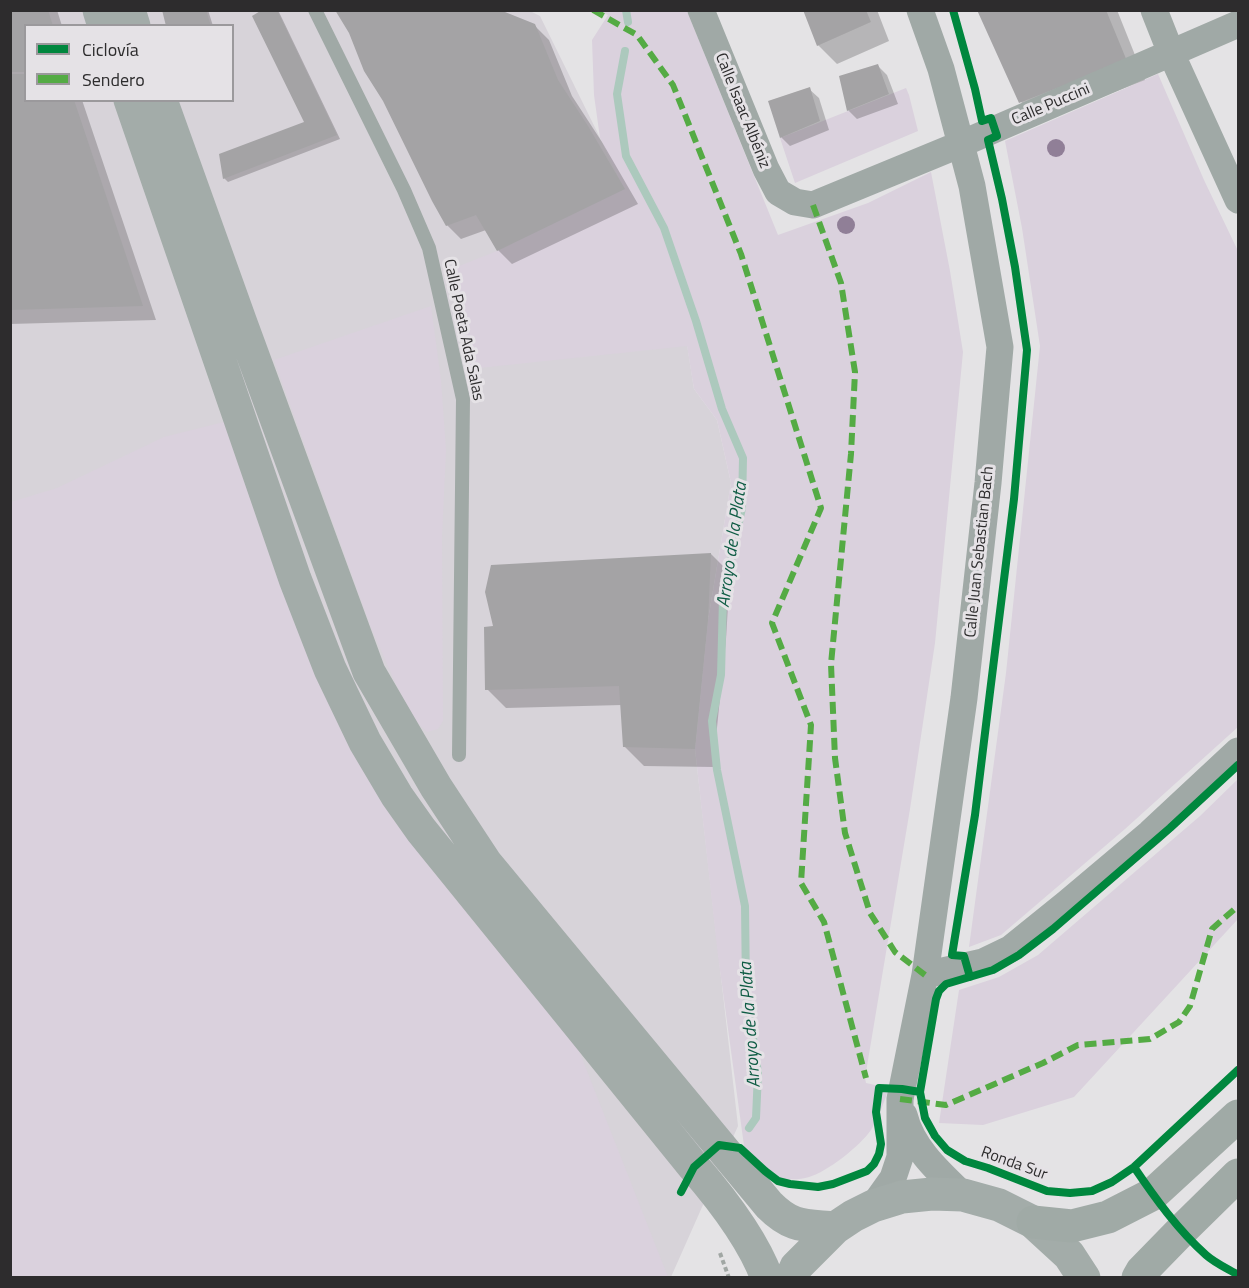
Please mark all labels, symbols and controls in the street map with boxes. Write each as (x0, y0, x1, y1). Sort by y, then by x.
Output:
legend (24, 24, 234, 102)
text: Ciclovía (82, 36, 139, 63)
street label: Calle Isaac Albéniz (710, 51, 774, 171)
text: Sendero (82, 66, 145, 93)
street label: Calle Puccini (1009, 80, 1093, 130)
street label: Calle Poeta Ada Salas (439, 258, 487, 402)
street label: Calle Juan Sebastian Bach (961, 465, 999, 639)
water label: Arroyo de la Plata (714, 481, 752, 609)
water label: Arroyo de la Plata (736, 961, 766, 1089)
street label: Ronda Sur (978, 1143, 1050, 1185)

